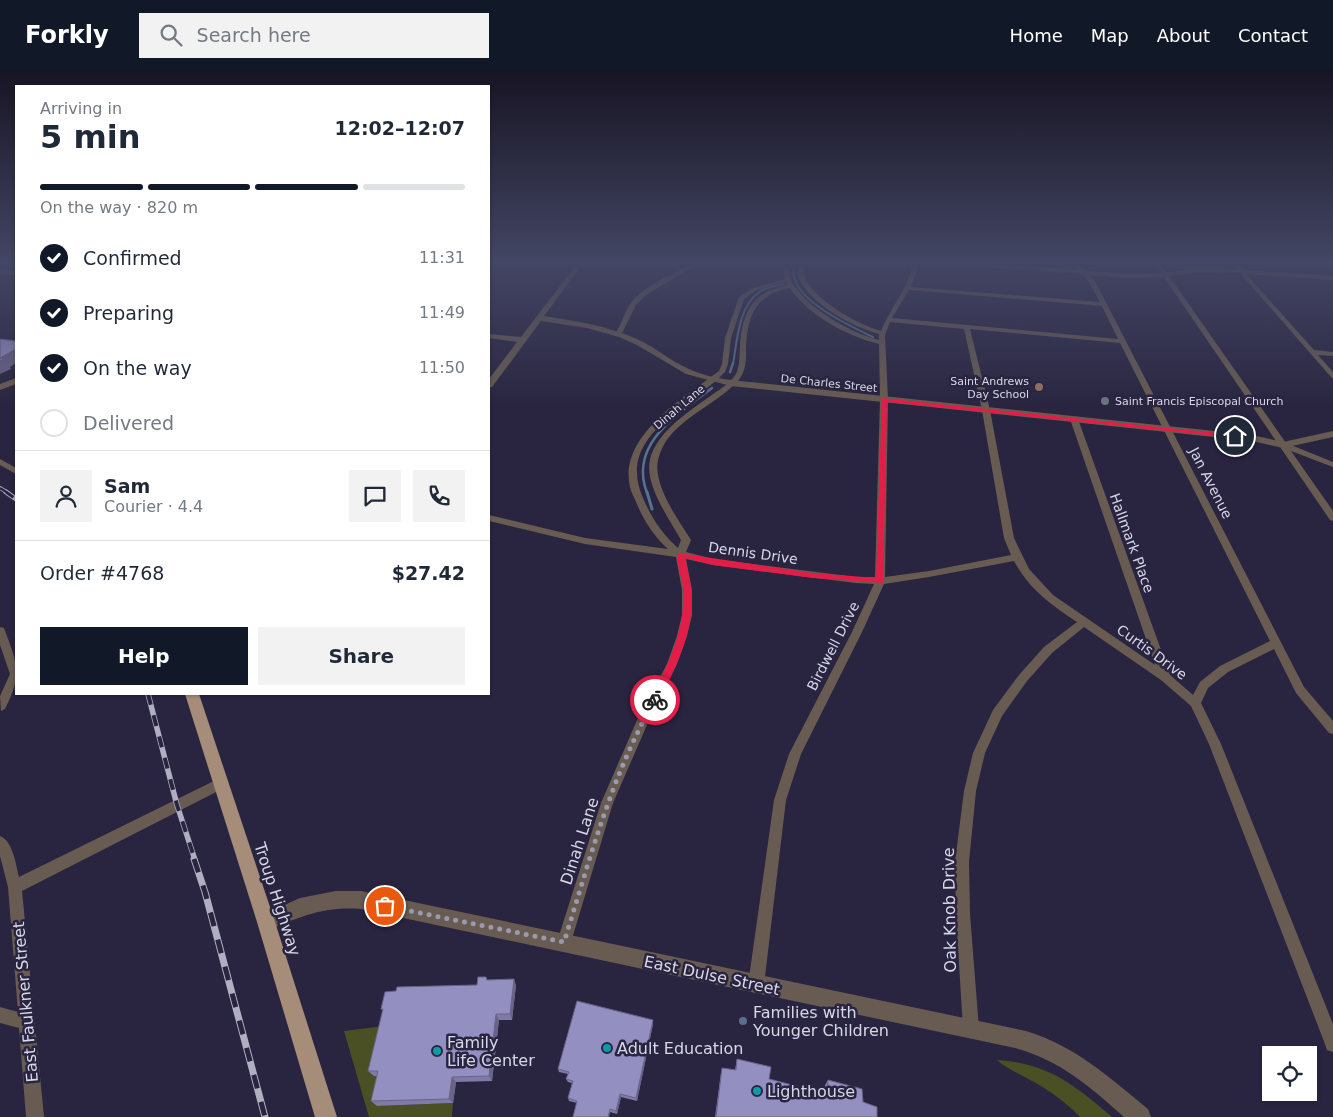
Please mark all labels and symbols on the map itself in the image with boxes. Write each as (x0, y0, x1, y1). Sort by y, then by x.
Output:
street label: De Charles Street (780, 372, 879, 395)
place label: Saint Andrews Day School (950, 375, 1029, 401)
marker: Saint Andrews Day School (1033, 381, 1045, 393)
street label: Dinah Lane (651, 382, 708, 432)
marker: Saint Francis Episcopal Church (1099, 395, 1111, 407)
place label: Saint Francis Episcopal Church (1115, 395, 1283, 408)
pin (1214, 415, 1256, 457)
street label: Jan Avenue (1186, 444, 1236, 521)
street label: Hallmark Place (1107, 491, 1157, 595)
street label: Dennis Drive (707, 539, 799, 567)
street label: Birdwell Drive (804, 599, 862, 693)
street label: Curtis Drive (1114, 621, 1190, 683)
courier (630, 675, 680, 725)
street label: Dinah Lane (556, 795, 603, 887)
street label: Troup Highway (250, 839, 305, 958)
street label: Oak Knob Drive (939, 847, 960, 973)
pin (364, 885, 406, 927)
street label: East Faulkner Street (9, 921, 42, 1083)
street label: East Dulse Street (642, 952, 782, 999)
place label: Families with Younger Children (752, 1003, 889, 1040)
marker: Families with Younger Children (737, 1015, 749, 1027)
place label: Family Life Center (447, 1033, 535, 1070)
place label: Adult Education (617, 1039, 743, 1058)
marker: Adult Education (601, 1042, 613, 1054)
marker: Family Life Center (431, 1045, 443, 1057)
place label: Lighthouse (767, 1082, 855, 1101)
marker: Lighthouse (751, 1085, 763, 1097)

